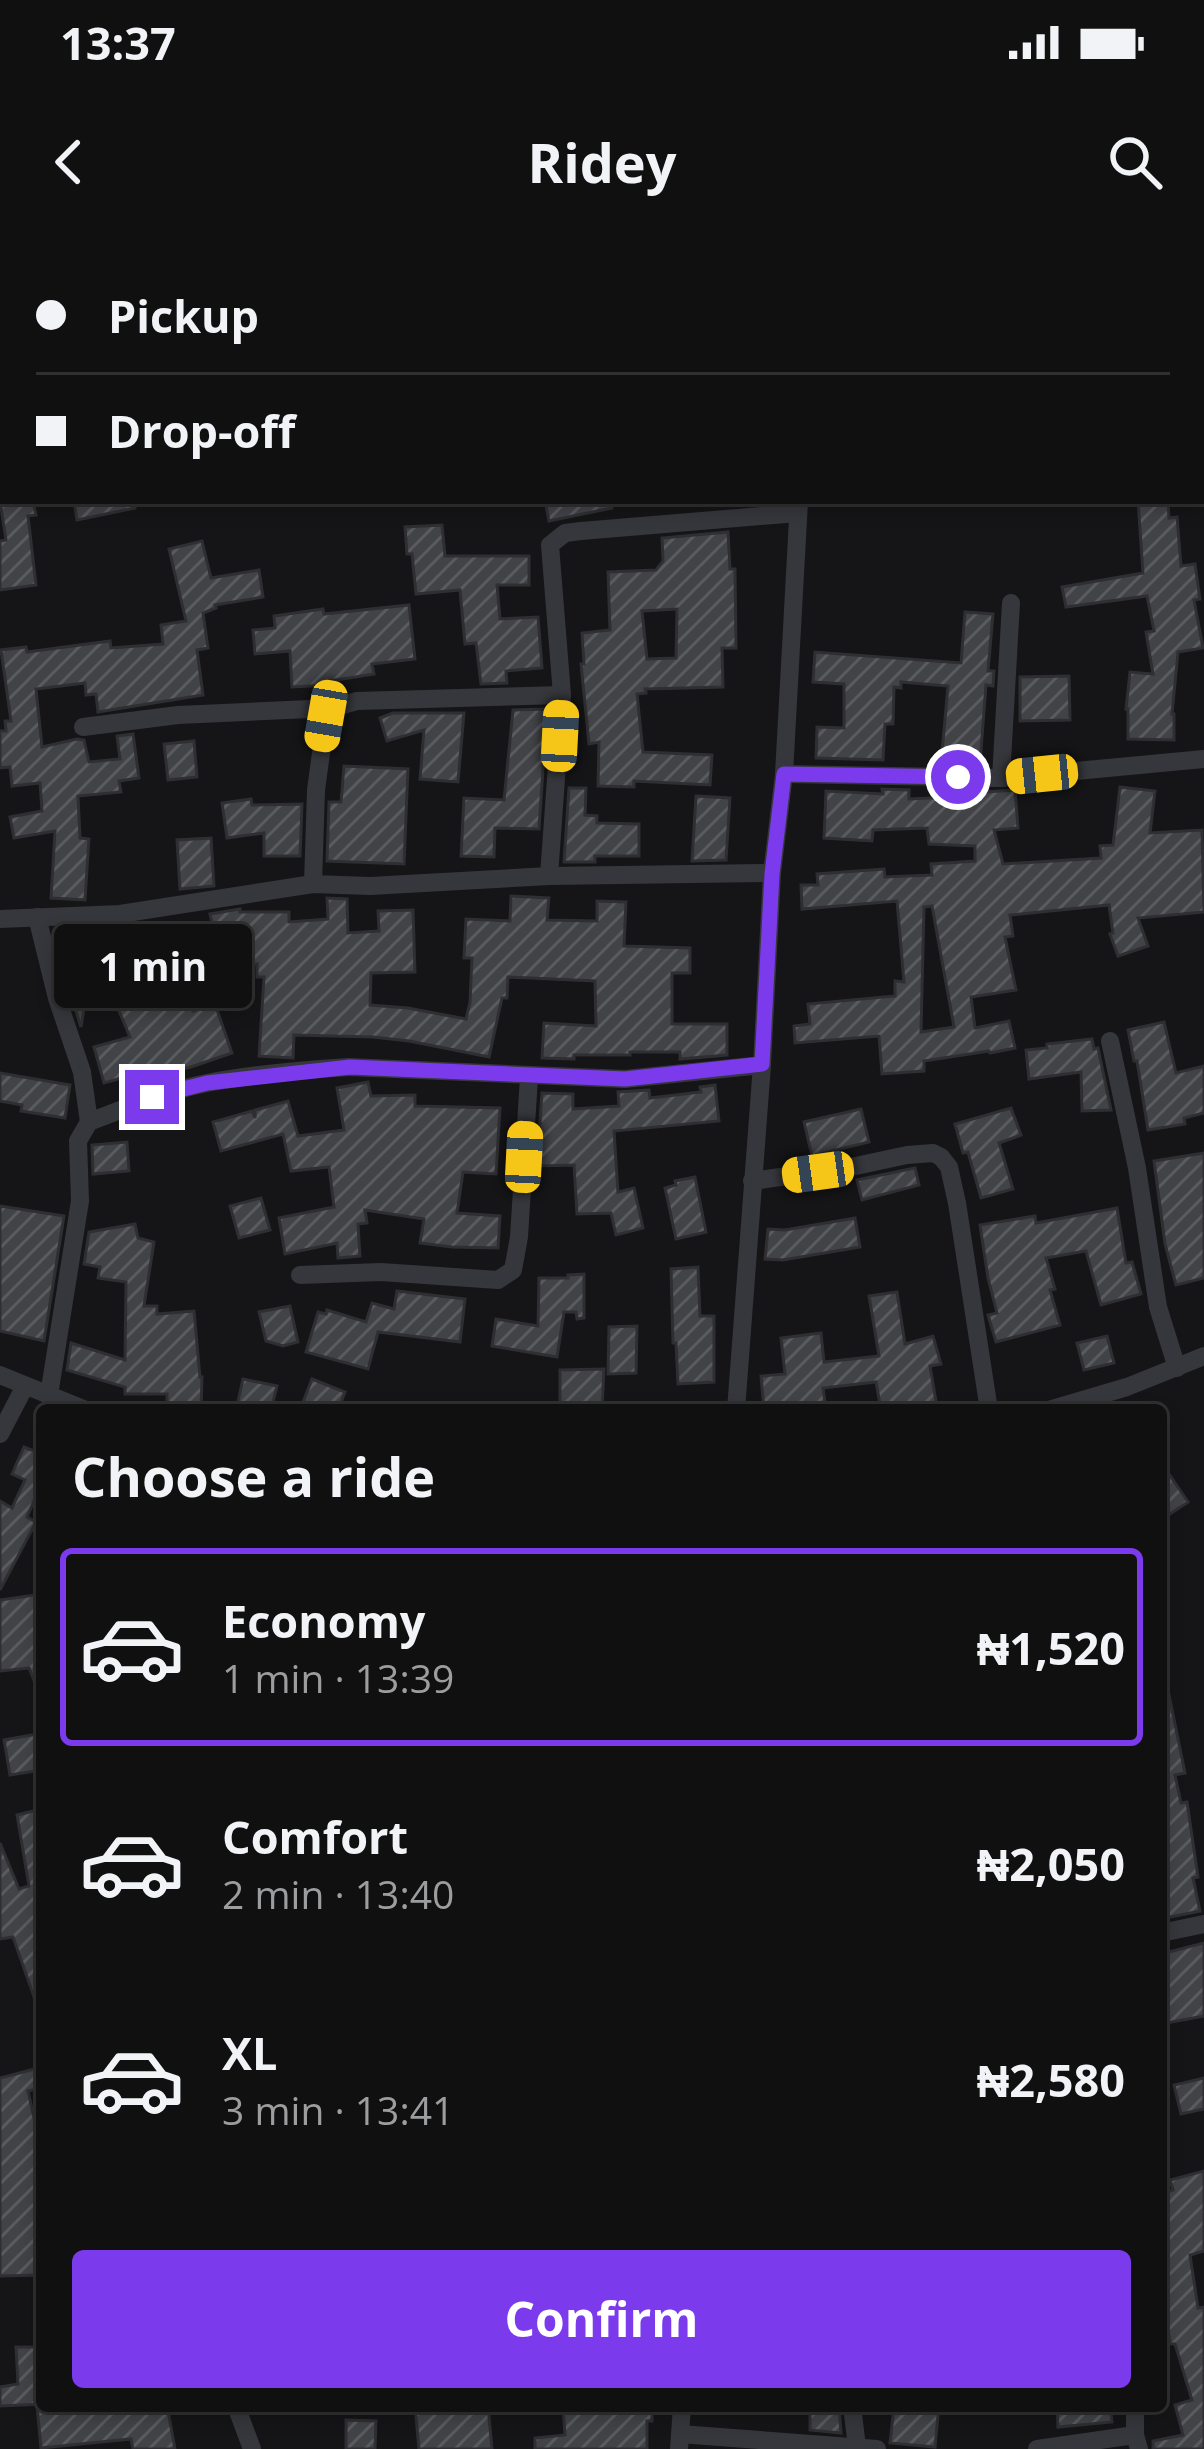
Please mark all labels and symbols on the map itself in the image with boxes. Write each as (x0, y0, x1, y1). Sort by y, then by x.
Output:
car (302, 677, 350, 755)
car (540, 699, 580, 773)
route start (931, 750, 985, 804)
car (1004, 752, 1080, 796)
callout: 1 min (53, 923, 251, 1007)
route end (125, 1070, 179, 1124)
car (504, 1120, 544, 1194)
car (780, 1149, 856, 1195)

